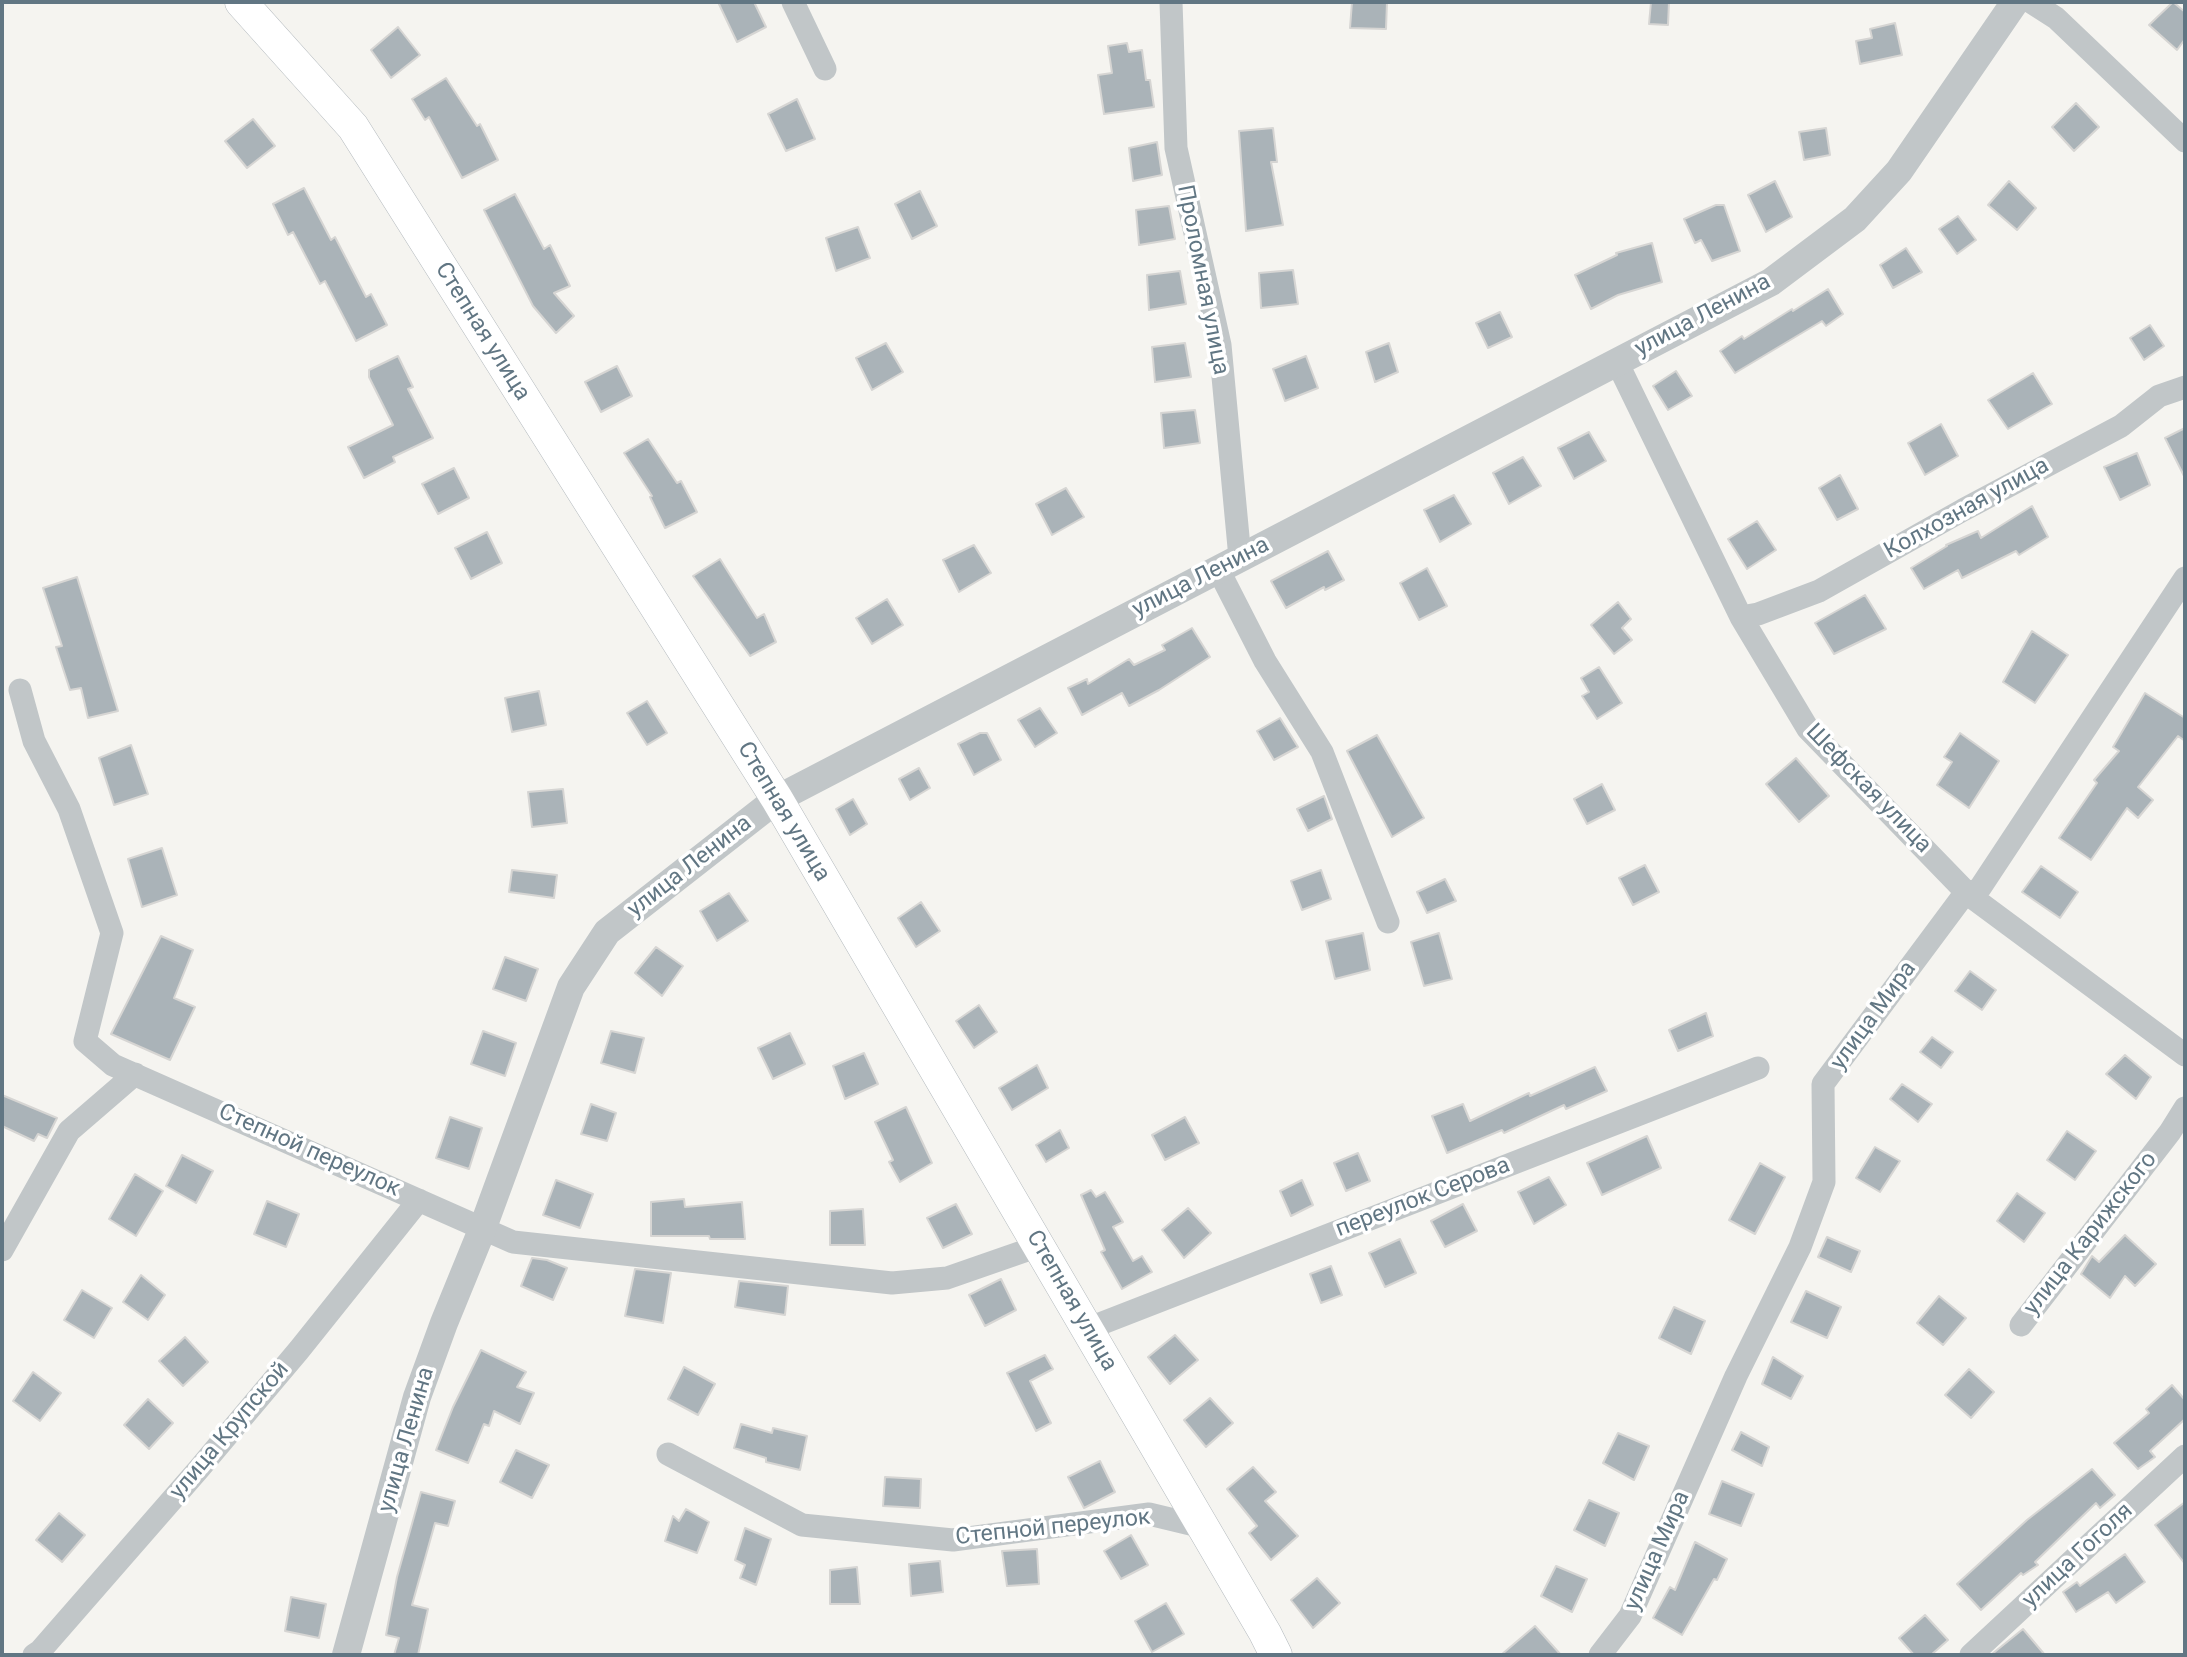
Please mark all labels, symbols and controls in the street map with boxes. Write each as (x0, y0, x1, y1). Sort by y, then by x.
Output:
street label: Проломная улица (1170, 183, 1234, 377)
street label: Степная улица (428, 258, 536, 406)
street label: улица Ленина (1630, 269, 1776, 363)
street label: Колхозная улица (1880, 452, 2054, 566)
street label: улица Ленина (1128, 532, 1274, 624)
street label: Шефская улица (1799, 719, 1937, 859)
street label: Степная улица (731, 737, 835, 887)
street label: улица Ленина (623, 810, 757, 924)
street label: улица Мира (1825, 956, 1923, 1076)
street label: Степной переулок (214, 1099, 404, 1203)
street label: улица Карижского (2019, 1147, 2163, 1321)
street label: переулок Серова (1332, 1152, 1514, 1244)
street label: Степная улица (1020, 1226, 1122, 1376)
street label: улица Крупской (164, 1357, 296, 1505)
street label: улица Ленина (373, 1364, 441, 1516)
street label: улица Мира (1619, 1487, 1697, 1615)
street label: улица Гоголя (2017, 1498, 2139, 1614)
street label: Степной переулок (954, 1504, 1152, 1552)

